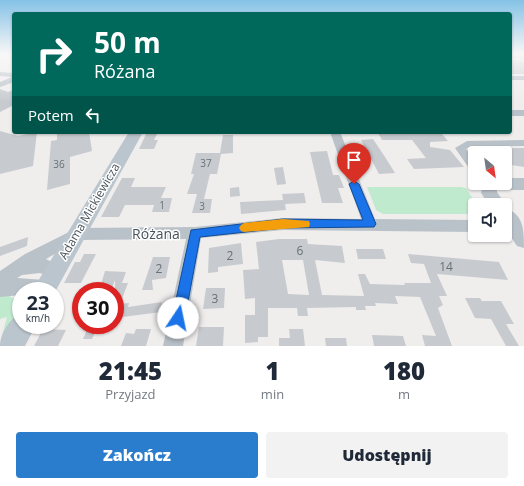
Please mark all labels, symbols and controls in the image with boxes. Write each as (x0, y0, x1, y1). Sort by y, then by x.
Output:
text: 50 m (94, 23, 161, 61)
icon: right (28, 28, 80, 80)
text: Różana (94, 59, 155, 83)
icon: left (82, 104, 104, 126)
text: Potem (28, 105, 74, 125)
pin (337, 143, 371, 184)
north arrow (468, 146, 512, 190)
map controls (468, 146, 512, 242)
icon: arrive (343, 149, 365, 171)
house number: 37 (200, 156, 212, 170)
house number: 36 (53, 157, 65, 171)
street label: Adama Mickiewicza (55, 160, 123, 262)
house number: 1 (159, 198, 165, 212)
button: sound (468, 198, 512, 242)
house number: 3 (199, 199, 205, 213)
street label: Różana (132, 224, 180, 243)
house number: 6 (297, 242, 304, 259)
house number: 2 (227, 247, 234, 264)
house number: 14 (439, 258, 453, 275)
house number: 2 (156, 260, 163, 277)
speed limit sign: 30 (72, 282, 124, 334)
text: 23 (27, 289, 49, 316)
house number: 3 (212, 290, 219, 307)
position arrow (157, 297, 199, 339)
text: km/h (26, 311, 50, 325)
text: 21:45 (99, 354, 162, 387)
text: 1 (265, 354, 280, 387)
text: 180 (383, 354, 425, 387)
text: Przyjazd (105, 385, 156, 403)
text: min (261, 385, 284, 403)
text: m (398, 385, 410, 403)
button: Zakończ (16, 432, 258, 478)
button: Udostępnij (266, 432, 508, 478)

